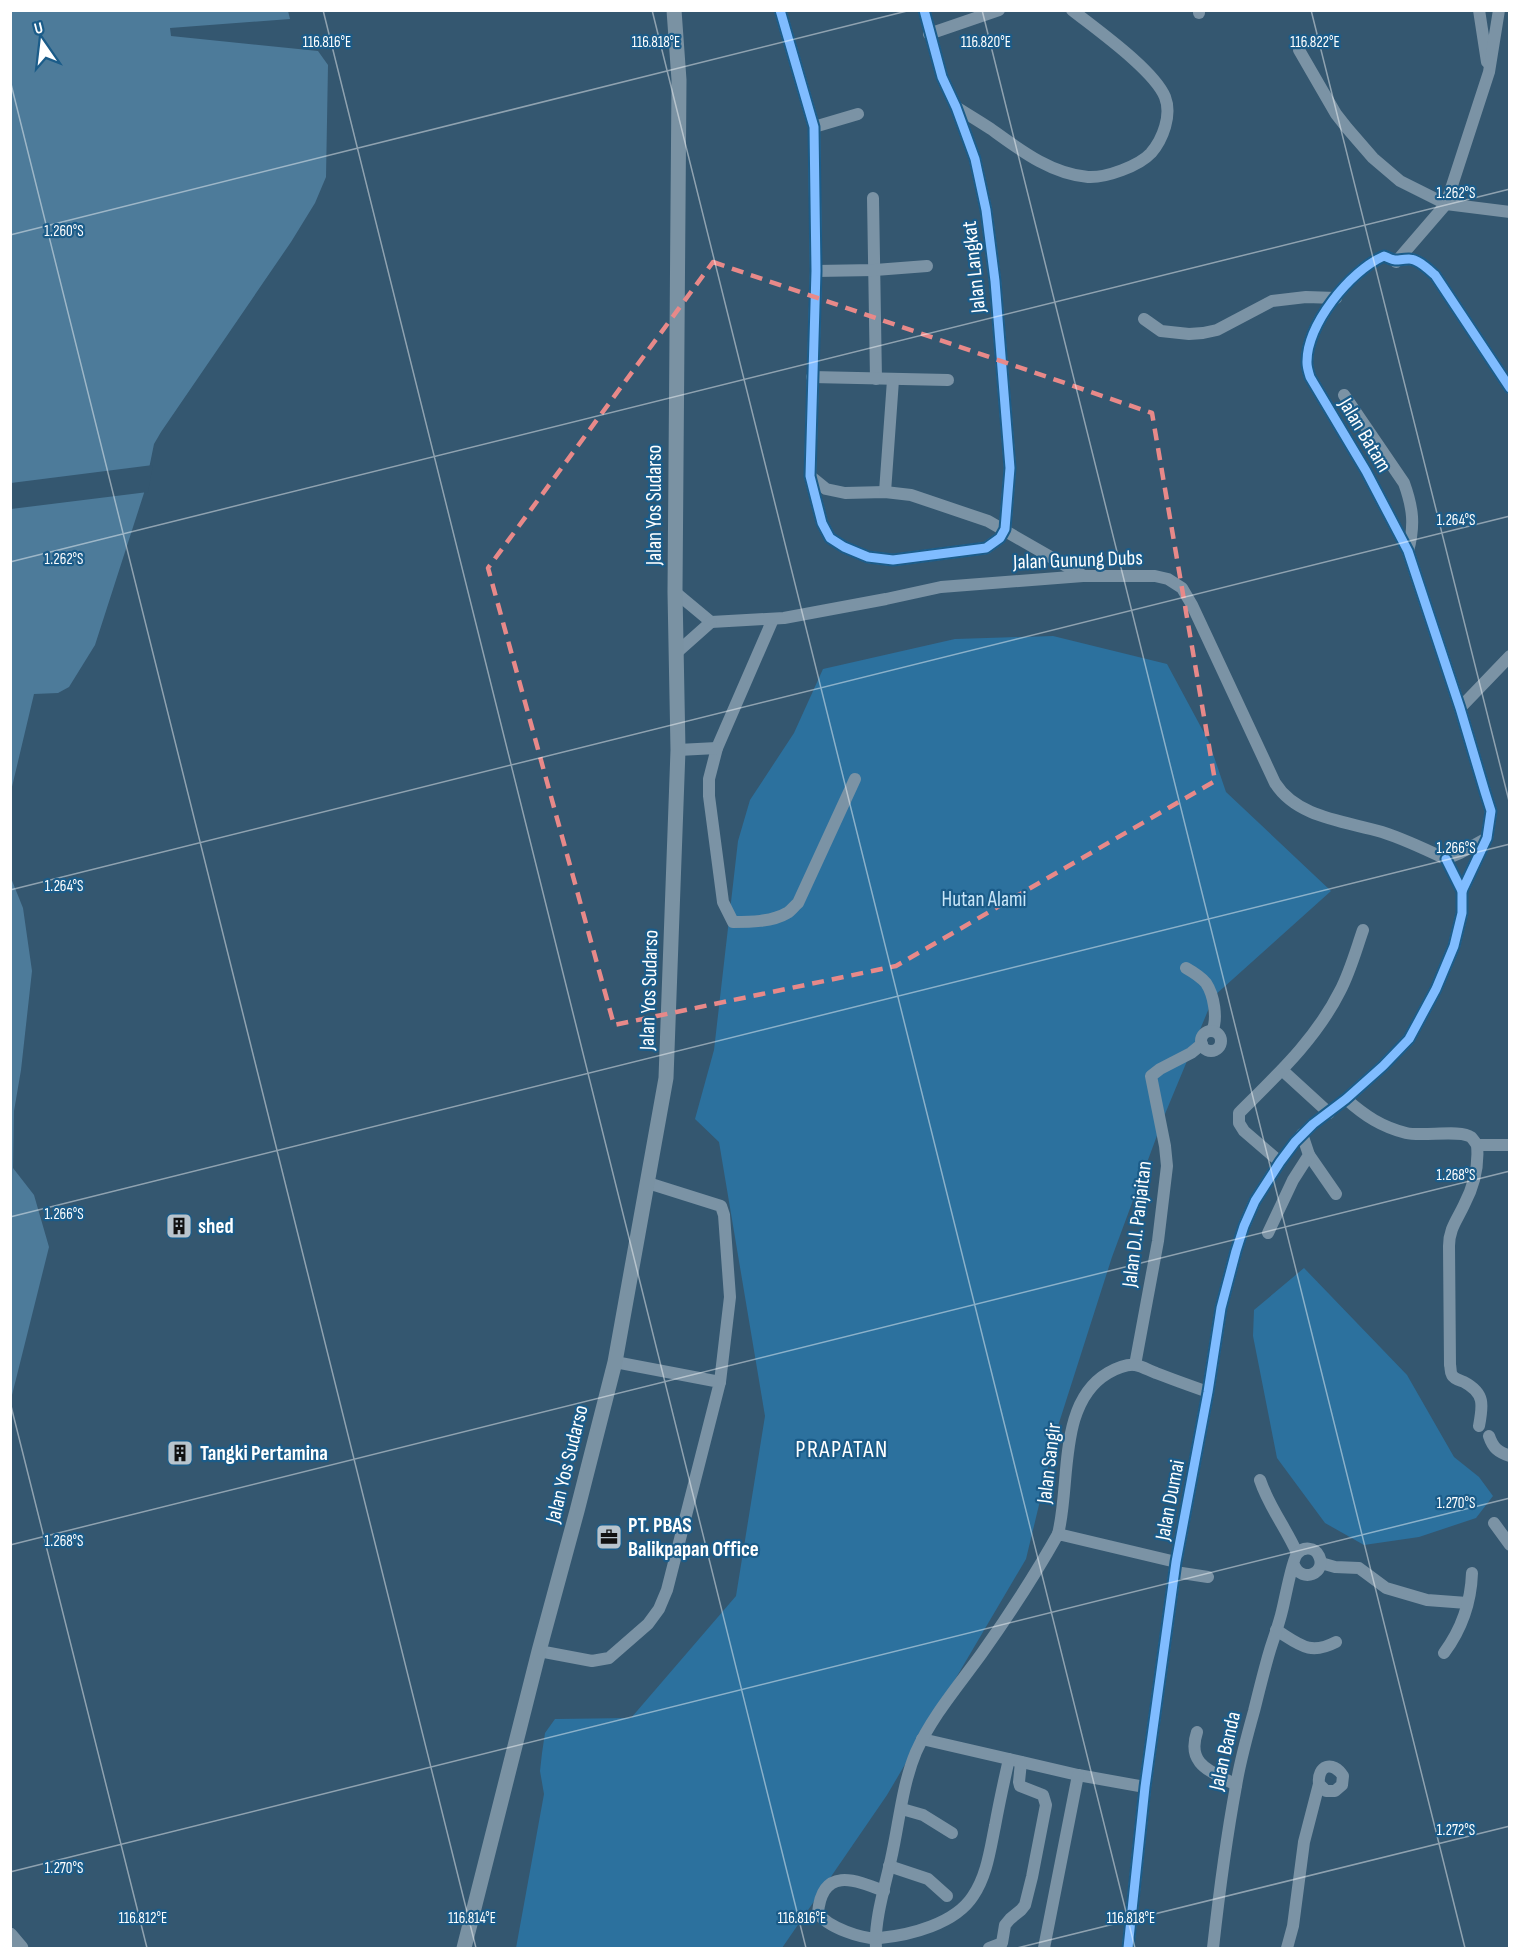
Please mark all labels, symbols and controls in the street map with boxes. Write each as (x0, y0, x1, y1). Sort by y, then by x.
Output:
north arrow (12, 12, 72, 72)
text: U (32, 19, 45, 39)
text: 116.816°E (303, 33, 351, 52)
text: 116.818°E (632, 33, 680, 52)
text: 116.820°E (961, 33, 1011, 52)
text: 116.822°E (1290, 33, 1340, 52)
text: 1.262°S (1437, 184, 1475, 203)
street label: Jalan Langkat (957, 220, 991, 315)
text: 1.260°S (44, 222, 84, 241)
street label: Jalan Batam (1333, 393, 1397, 477)
street label: Jalan Yos Sudarso (642, 445, 667, 566)
text: 1.264°S (1437, 511, 1475, 530)
street label: Jalan Gunung Dubs (1012, 545, 1143, 575)
text: 1.262°S (45, 550, 83, 569)
text: 1.266°S (1436, 839, 1476, 858)
text: 1.264°S (45, 877, 83, 896)
park label: Hutan Alami (942, 887, 1026, 912)
street label: Jalan Yos Sudarso (634, 929, 664, 1052)
street label: Jalan D.I. Panjaitan (1117, 1160, 1157, 1289)
text: 1.268°S (1437, 1166, 1476, 1185)
text: 1.266°S (44, 1205, 84, 1224)
building icon: shed (164, 1211, 194, 1241)
place label: shed (198, 1214, 234, 1239)
street label: Jalan Yos Sudarso (540, 1402, 594, 1526)
street label: Jalan Sangir (1032, 1421, 1066, 1506)
district label: PRAPATAN (795, 1435, 889, 1464)
building icon: Tangki Pertamina (165, 1438, 195, 1468)
place label: Tangki Pertamina (200, 1441, 328, 1466)
street label: Jalan Dumai (1150, 1458, 1190, 1543)
text: 1.270°S (1437, 1494, 1475, 1513)
place label: PT. PBAS Balikpapan Office (628, 1513, 759, 1562)
office icon: PT. PBAS Balikpapan Office (594, 1522, 624, 1552)
text: 1.268°S (45, 1532, 84, 1551)
street label: Jalan Banda (1204, 1709, 1246, 1794)
text: 1.272°S (1437, 1821, 1475, 1840)
text: 1.270°S (45, 1859, 83, 1878)
text: 116.812°E (119, 1909, 167, 1928)
text: 116.814°E (448, 1909, 496, 1928)
text: 116.816°E (778, 1909, 826, 1928)
text: 116.818°E (1107, 1909, 1155, 1928)

